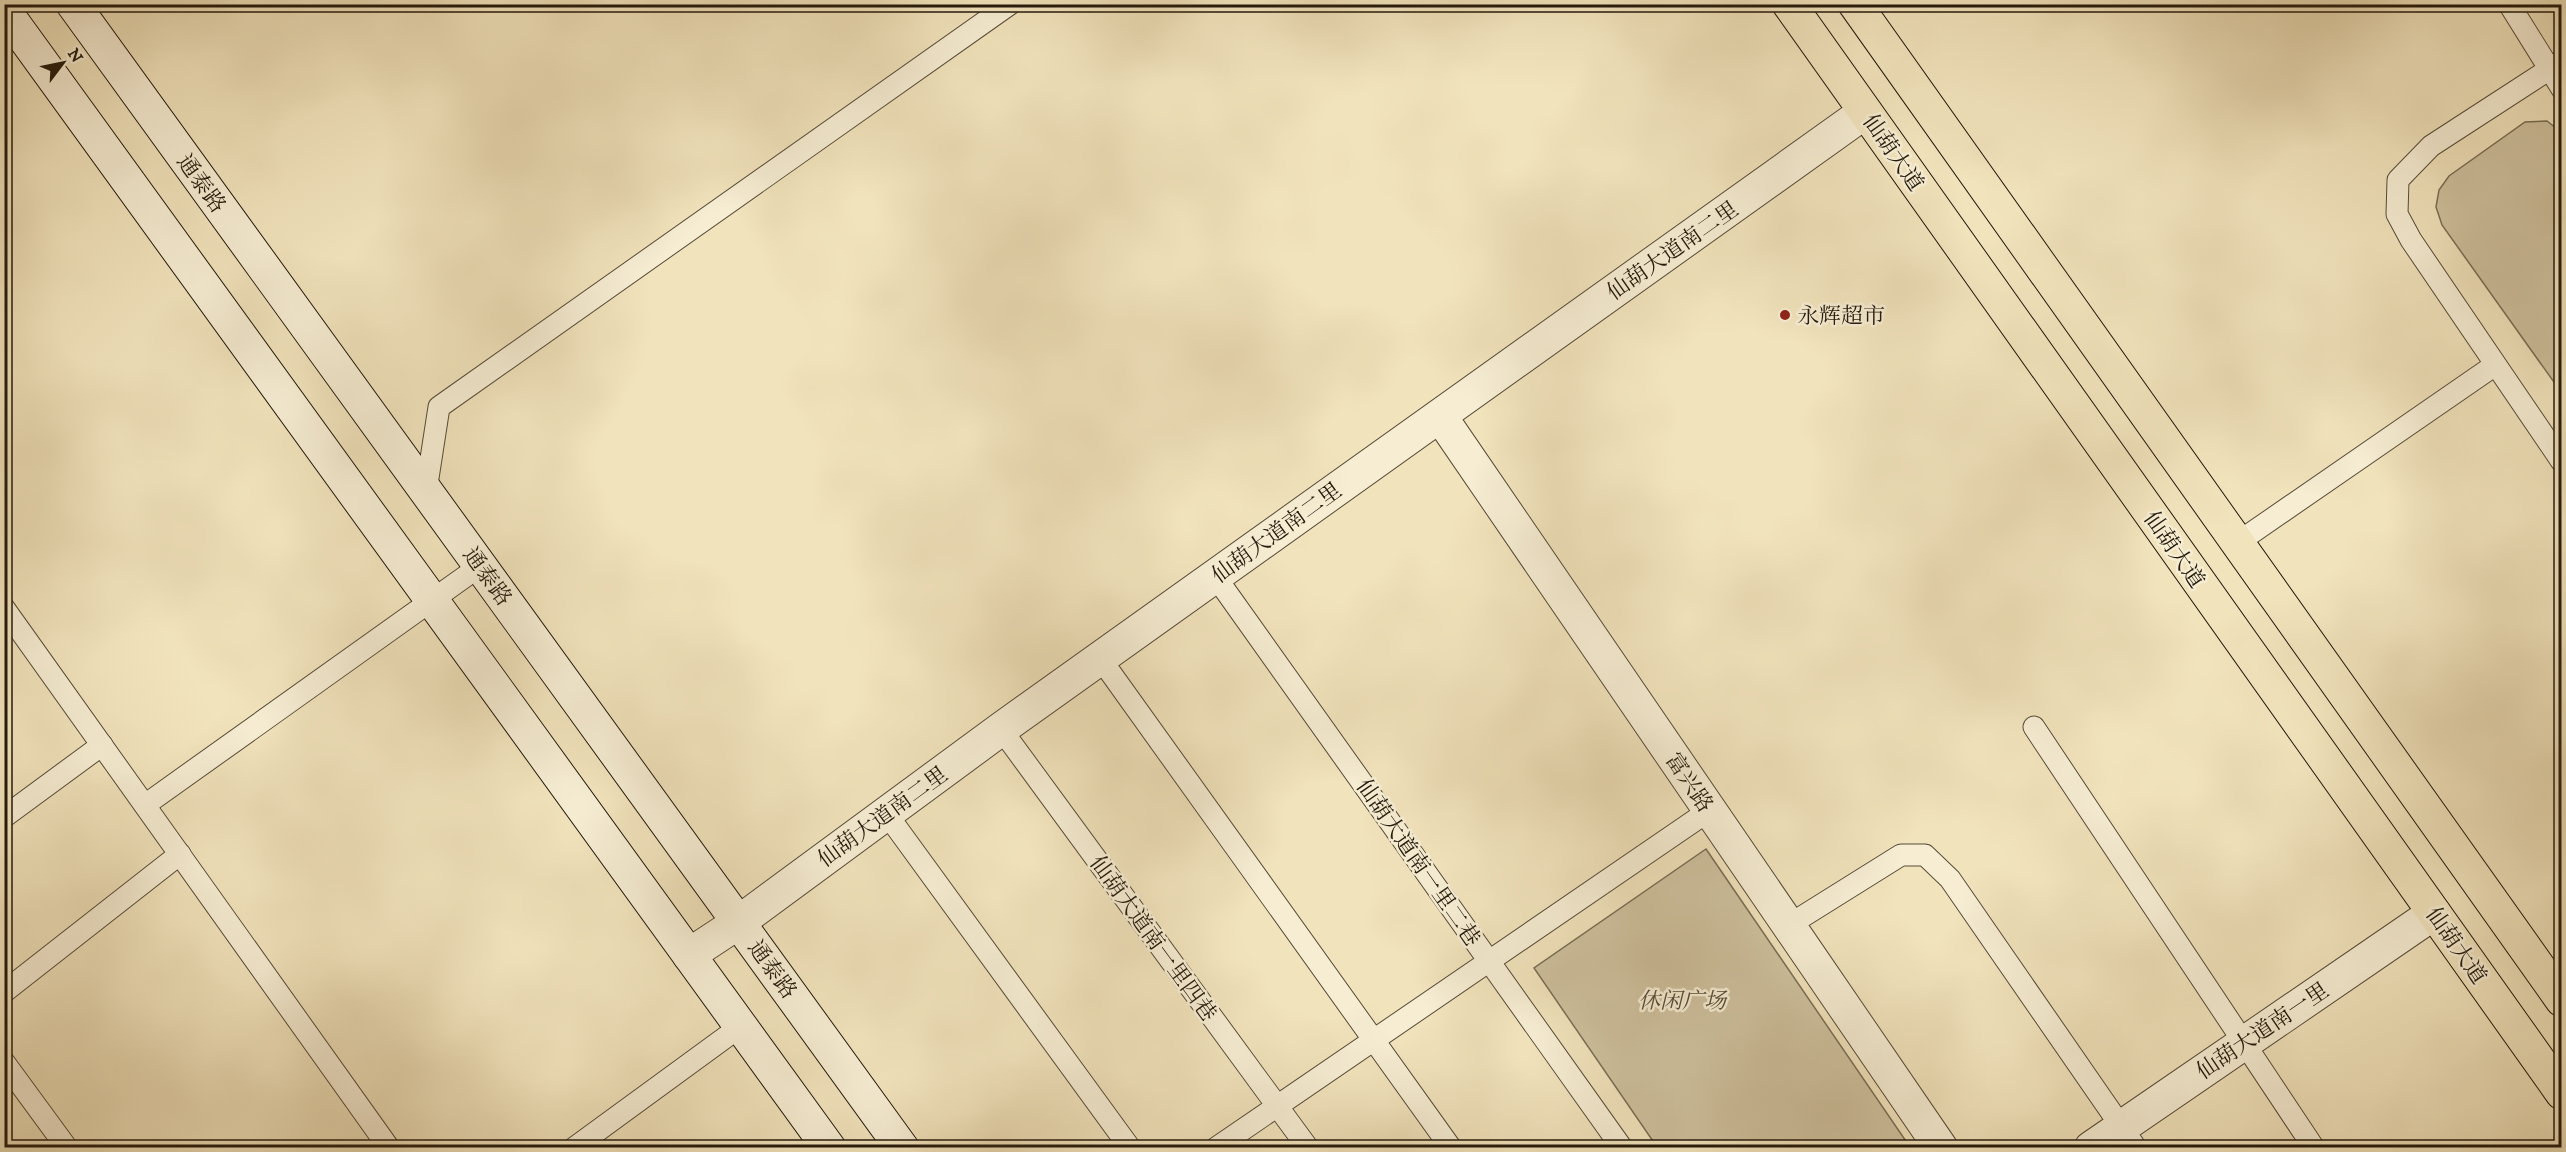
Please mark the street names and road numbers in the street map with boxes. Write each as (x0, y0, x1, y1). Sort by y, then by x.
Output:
street label: 仙葫大道 (1856, 109, 1929, 197)
street label: 通泰路 (170, 149, 231, 219)
street label: 仙葫大道南二里 (1602, 196, 1744, 306)
street label: 仙葫大道南二里 (1207, 477, 1347, 589)
street label: 仙葫大道 (2137, 506, 2210, 594)
street label: 通泰路 (456, 542, 517, 612)
street label: 富兴路 (1659, 748, 1718, 818)
street label: 仙葫大道南二里 (813, 761, 953, 873)
street label: 仙葫大道南一里二巷 (1350, 774, 1486, 952)
street label: 仙葫大道南一里四巷 (1084, 851, 1222, 1027)
street label: 仙葫大道 (2419, 902, 2492, 990)
street label: 通泰路 (741, 935, 802, 1005)
street label: 仙葫大道南一里 (2191, 977, 2334, 1085)

